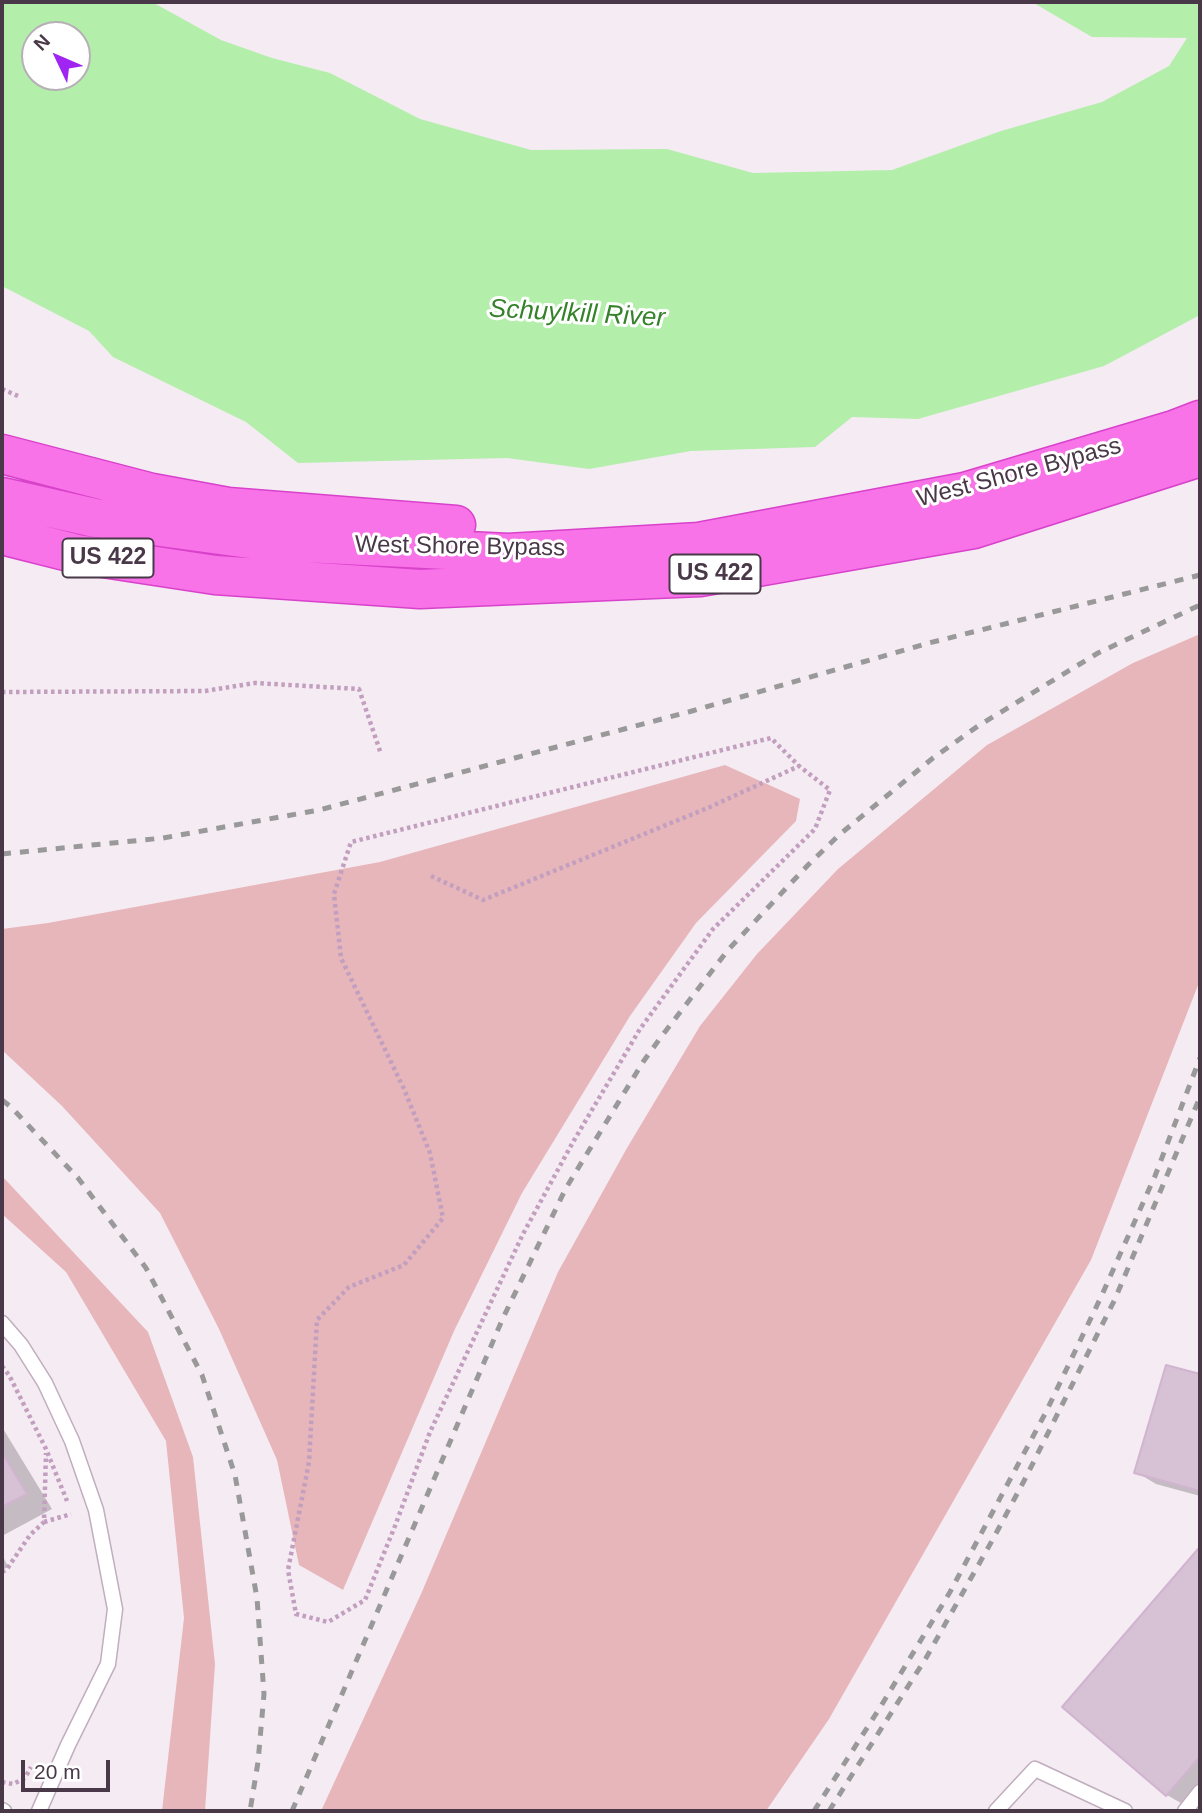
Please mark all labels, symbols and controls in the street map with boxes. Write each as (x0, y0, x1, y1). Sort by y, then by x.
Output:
north arrow (21, 21, 91, 91)
text: N (30, 30, 54, 55)
water label: Schuylkill River (488, 294, 666, 334)
street label: West Shore Bypass (914, 432, 1124, 514)
street label: West Shore Bypass (355, 531, 565, 563)
road number: US 422 (62, 538, 154, 578)
road number: US 422 (670, 554, 760, 594)
scale bar (24, 1746, 114, 1790)
text: 20 m (34, 1760, 81, 1783)

